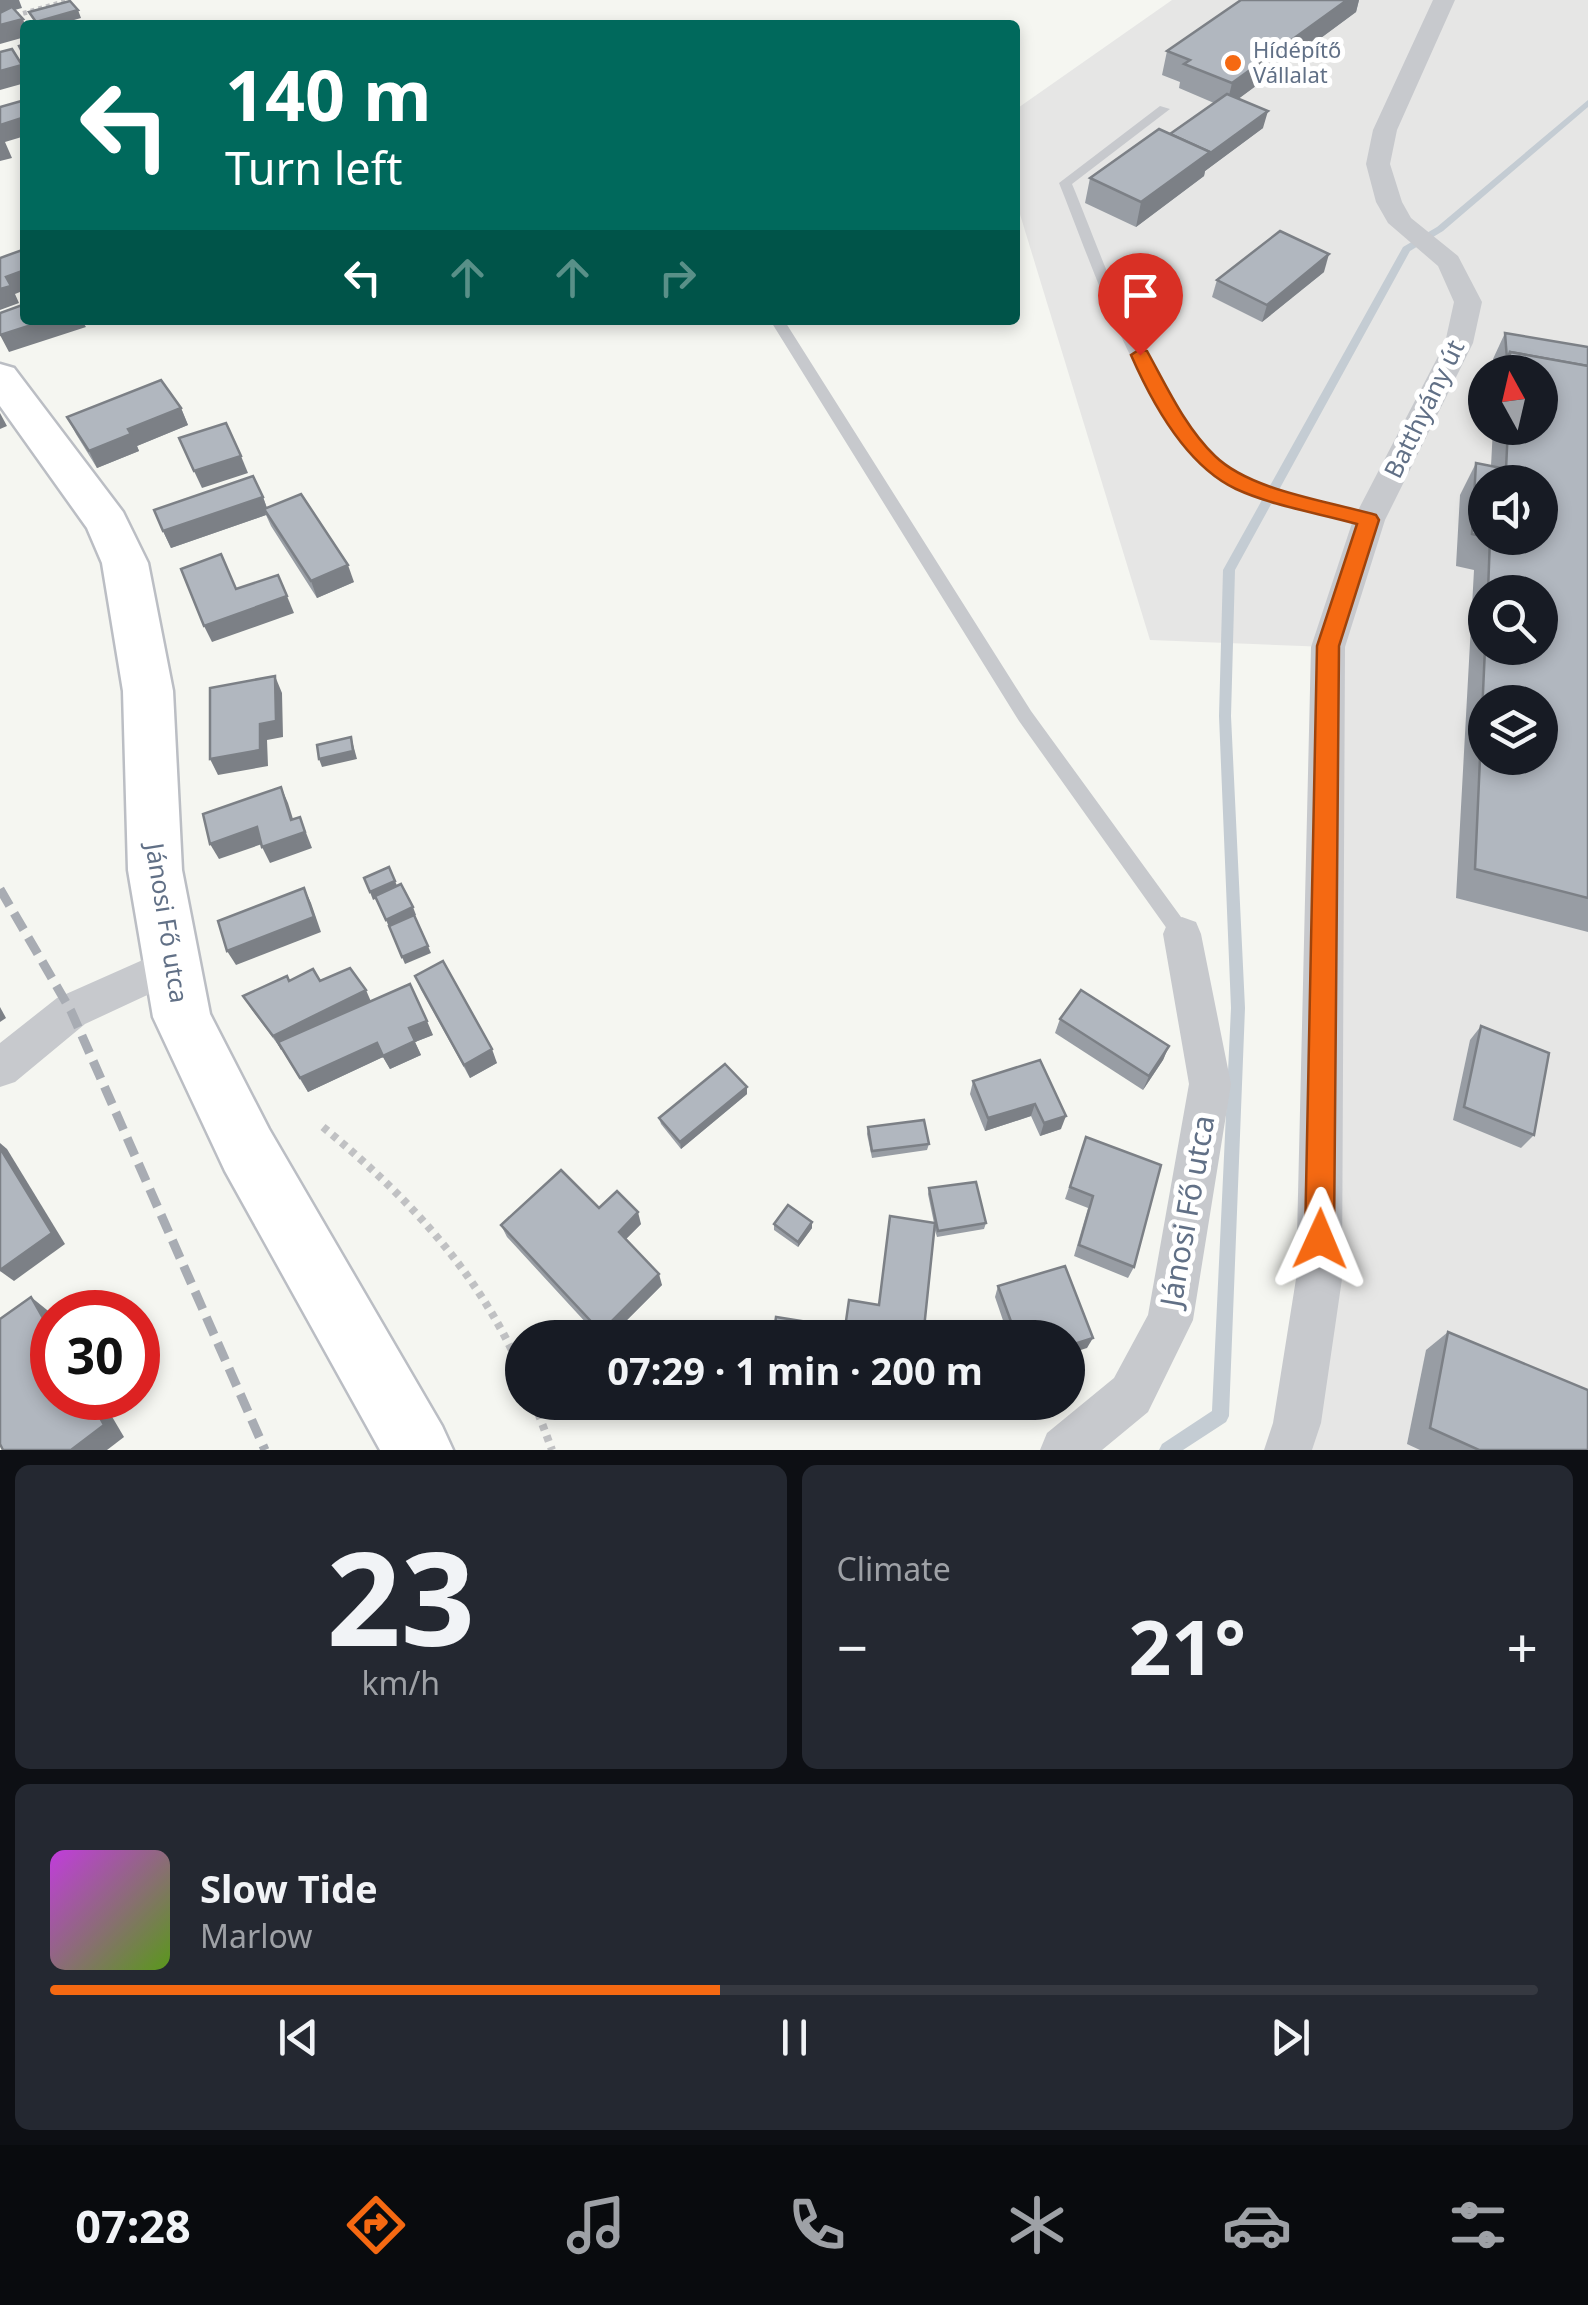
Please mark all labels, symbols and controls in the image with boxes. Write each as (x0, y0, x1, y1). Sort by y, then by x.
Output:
place label: Hídépítő Vállalat (1253, 34, 1341, 89)
text: 140 m (225, 46, 432, 142)
marker: Hídépítő Vállalat (1222, 52, 1244, 74)
icon: left (60, 60, 190, 190)
text: Turn left (225, 137, 402, 198)
icon: left (335, 250, 390, 305)
icon: ahead (440, 250, 495, 305)
icon: ahead (545, 250, 600, 305)
icon: right (650, 250, 705, 305)
pin (1098, 253, 1183, 356)
icon: arrive (1113, 268, 1168, 323)
street label: Batthyány út (1375, 334, 1471, 483)
north arrow (1468, 355, 1558, 445)
map controls (1468, 355, 1558, 775)
button: sound (1468, 465, 1558, 555)
button: search (1468, 575, 1558, 665)
button: layers (1468, 685, 1558, 775)
street label: Jánosi Fő utca (138, 838, 197, 1005)
street label: Jánosi Fő utca (1149, 1112, 1224, 1313)
position arrow (1268, 1187, 1372, 1291)
speed limit sign: 30 (30, 1290, 160, 1420)
text: 07:29 · 1 min · 200 m (607, 1344, 983, 1396)
text: 23 (326, 1507, 475, 1684)
text: Climate (837, 1547, 951, 1590)
text: 21° (1128, 1595, 1246, 1697)
text: − (837, 1609, 868, 1684)
text: + (1507, 1609, 1538, 1684)
text: km/h (361, 1661, 440, 1704)
text: Slow Tide (200, 1862, 378, 1914)
text: Marlow (200, 1914, 312, 1957)
icon: previous (271, 2010, 326, 2065)
icon: pause (767, 2010, 822, 2065)
icon: next (1263, 2010, 1318, 2065)
icon: directions (341, 2190, 411, 2260)
icon: music (561, 2190, 631, 2260)
icon: phone (782, 2190, 852, 2260)
icon: climate (1002, 2190, 1072, 2260)
icon: car (1222, 2190, 1292, 2260)
icon: filters (1443, 2190, 1513, 2260)
text: 07:28 (75, 2195, 191, 2256)

